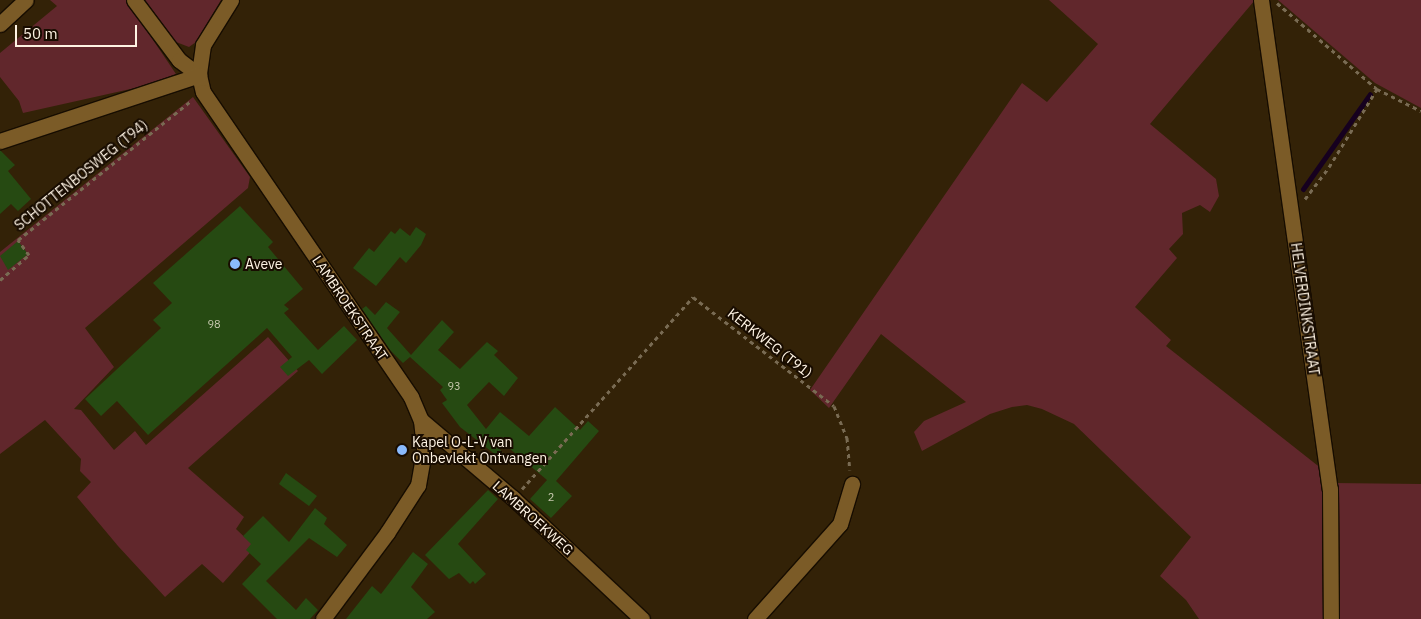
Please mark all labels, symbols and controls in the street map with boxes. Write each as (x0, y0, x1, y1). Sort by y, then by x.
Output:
scale bar (18, 15, 140, 47)
text: 50 m (23, 24, 58, 43)
street label: SCHOTTENBOSWEG (T94) (11, 116, 151, 234)
street label: HELVERDINKSTRAAT (1287, 242, 1323, 376)
street label: LAMBROEKSTRAAT (309, 252, 391, 364)
place label: Aveve (245, 256, 283, 272)
marker: Aveve (229, 258, 241, 270)
street label: KERKWEG (T91) (724, 305, 816, 381)
house number: 98 (207, 317, 221, 331)
house number: 93 (447, 379, 461, 393)
place label: Kapel O-L-V van Onbevlekt Ontvangen (412, 434, 547, 467)
marker: Kapel O-L-V van Onbevlekt Ontvangen (396, 444, 408, 456)
street label: LAMBROEKWEG (489, 477, 577, 559)
house number: 2 (548, 490, 554, 504)

